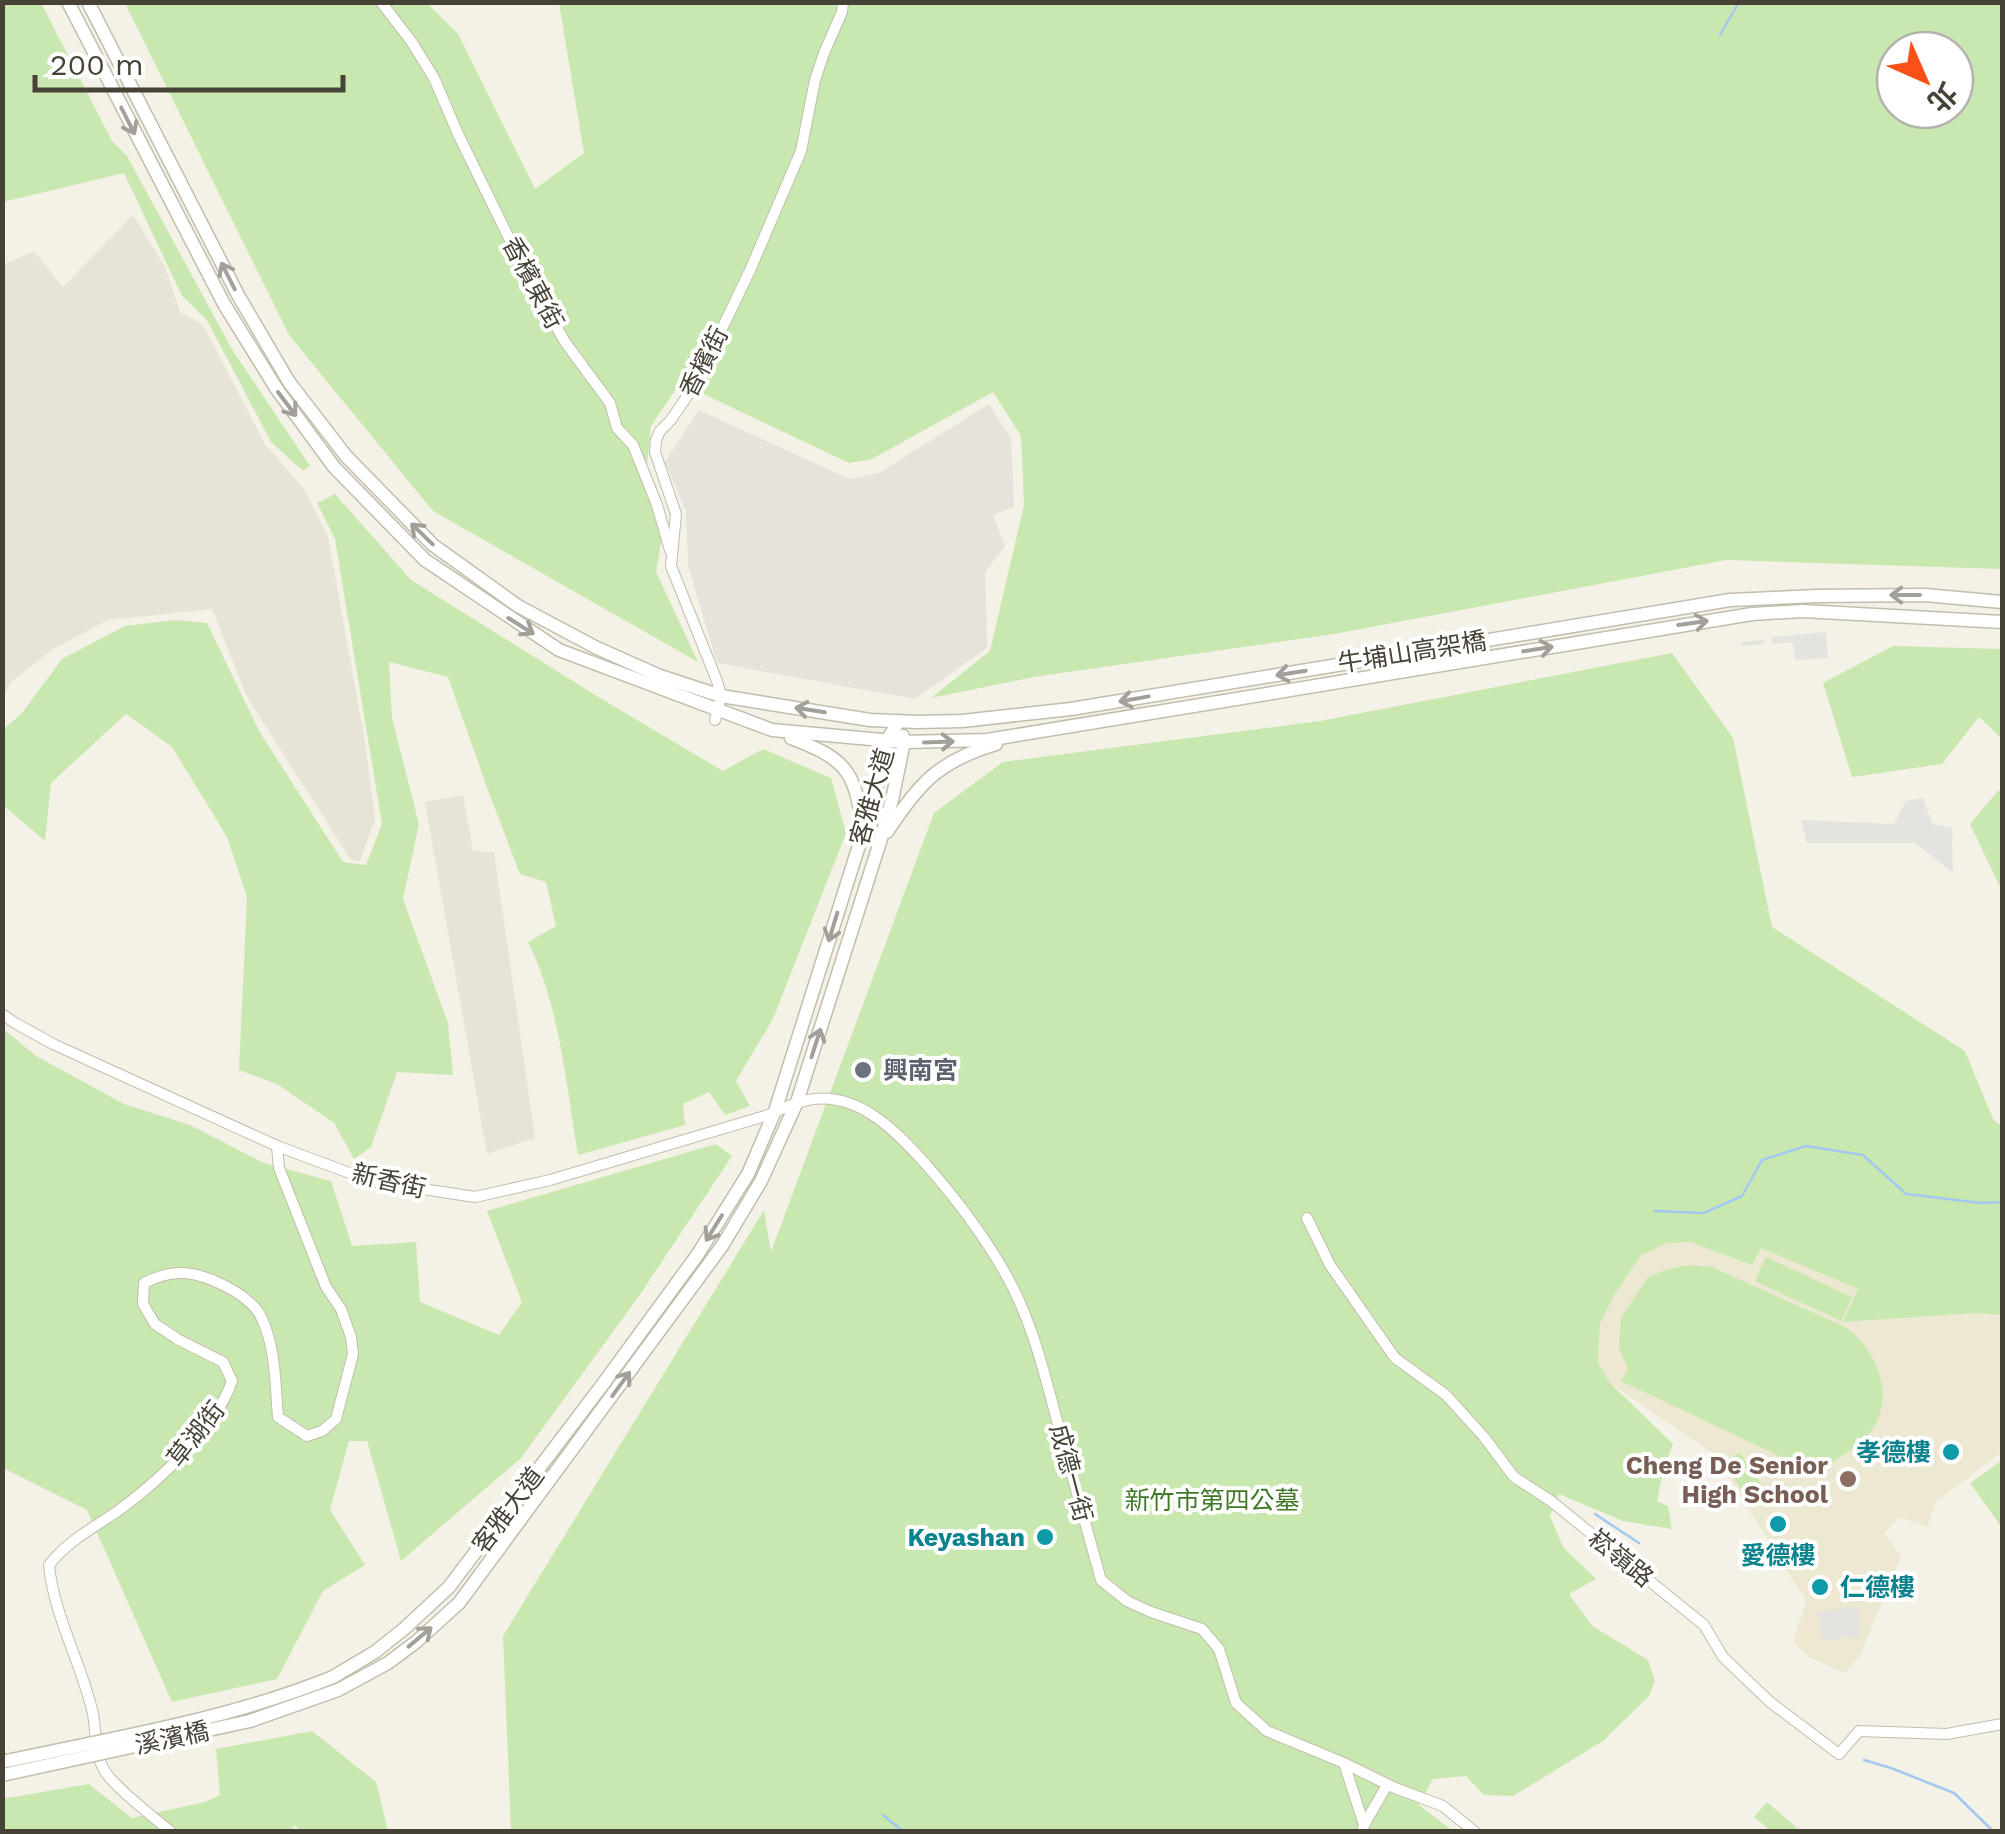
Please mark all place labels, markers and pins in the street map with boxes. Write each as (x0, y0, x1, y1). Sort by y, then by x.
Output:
place label: 興南宮 (883, 1056, 958, 1085)
marker: 興南宮 (852, 1059, 874, 1081)
place label: 孝德樓 (1856, 1438, 1931, 1467)
marker: 孝德樓 (1940, 1441, 1962, 1463)
place label: Cheng De Senior High School (1626, 1451, 1829, 1509)
marker: Cheng De Senior High School (1837, 1468, 1859, 1490)
marker: 愛德樓 (1767, 1513, 1789, 1535)
place label: Keyashan (908, 1523, 1025, 1552)
marker: Keyashan (1034, 1526, 1056, 1548)
place label: 愛德樓 (1740, 1541, 1816, 1570)
place label: 仁德樓 (1840, 1573, 1915, 1602)
marker: 仁德樓 (1809, 1576, 1831, 1598)

